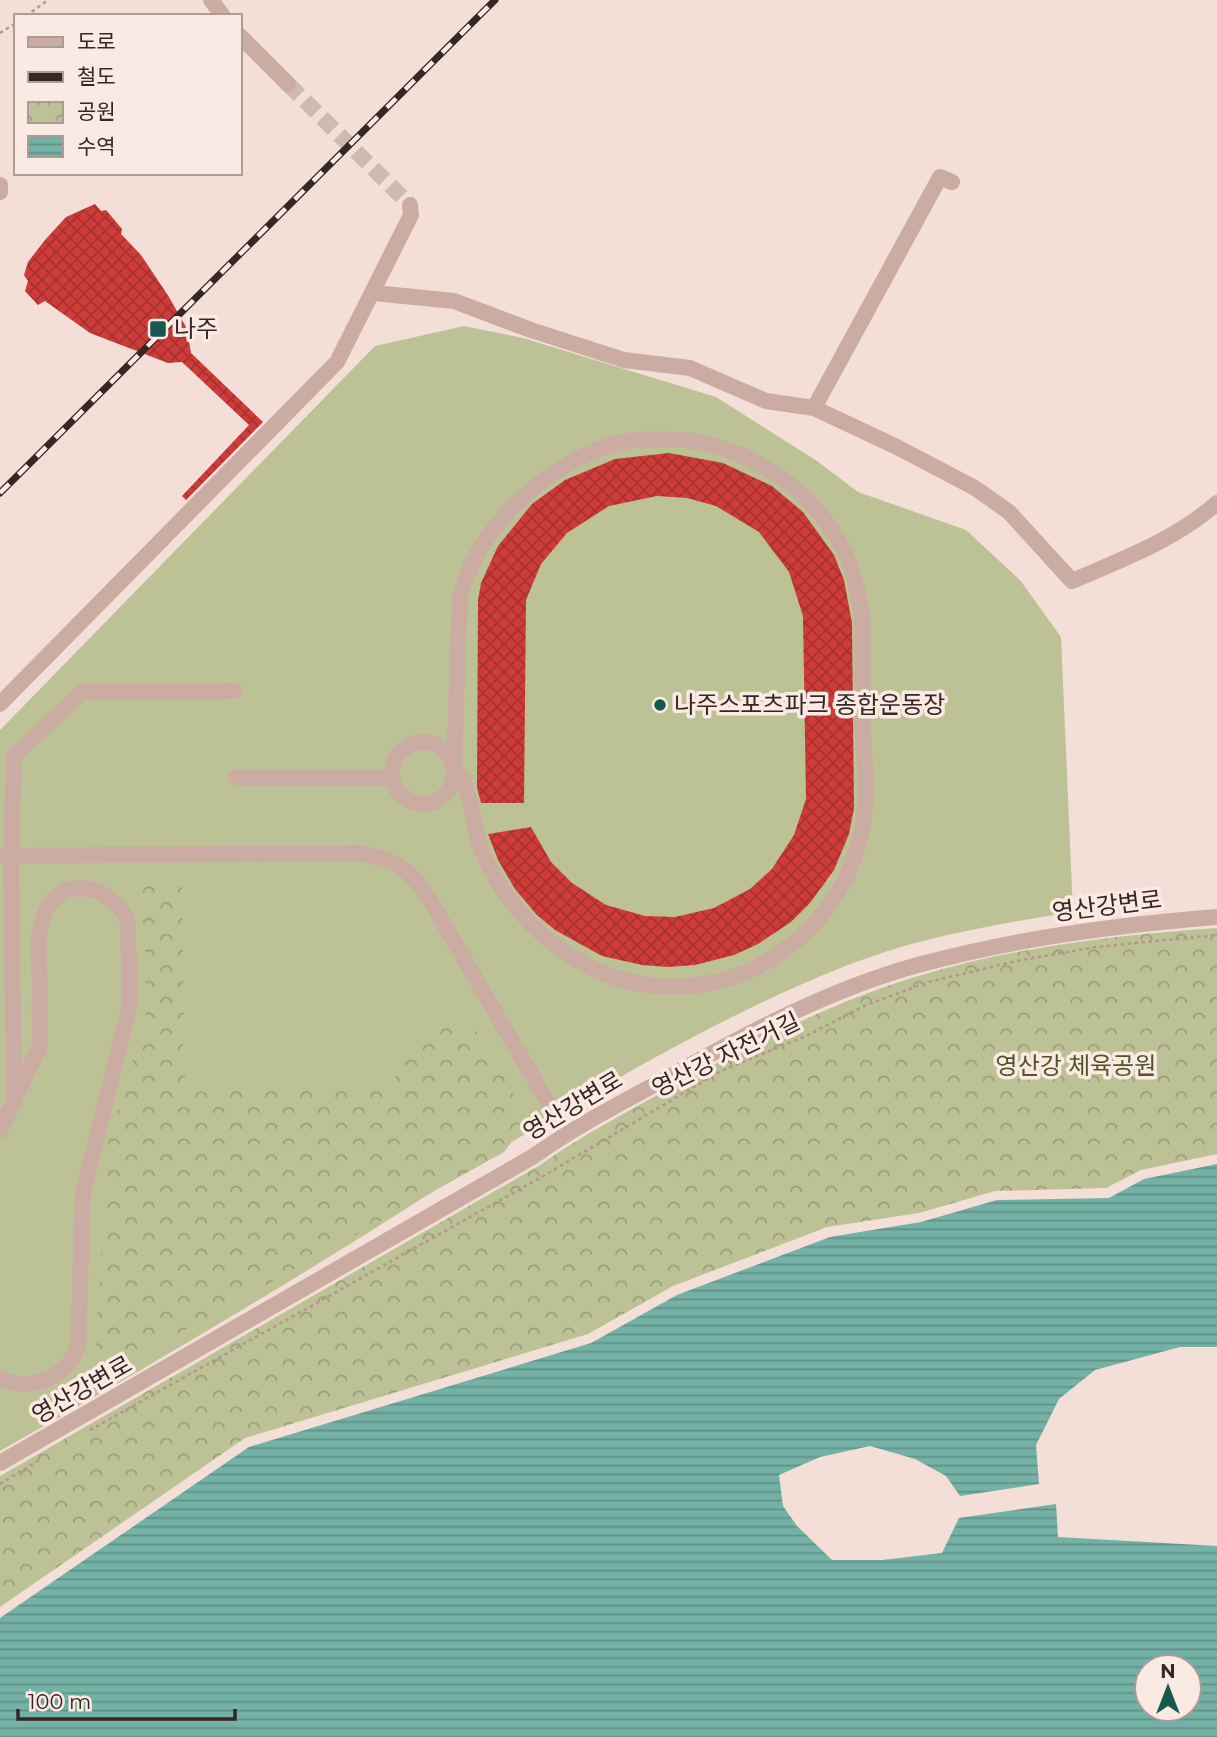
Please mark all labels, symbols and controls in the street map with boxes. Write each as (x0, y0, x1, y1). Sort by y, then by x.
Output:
legend (14, 14, 242, 175)
text: 도로 (77, 29, 116, 54)
text: 철도 (77, 64, 116, 89)
text: 공원 (77, 99, 116, 124)
text: 수역 (77, 134, 116, 159)
place label: 나주 (174, 314, 218, 343)
marker: 나주 (148, 319, 168, 339)
place label: 나주스포츠파크 종합운동장 (674, 690, 945, 719)
marker: 나주스포츠파크 종합운동장 (652, 697, 668, 713)
street label: 영산강변로 (1050, 884, 1163, 927)
street label: 영산강 자전거길 (647, 1006, 804, 1103)
park label: 영산강 체육공원 (996, 1051, 1156, 1080)
street label: 영산강변로 (518, 1065, 628, 1146)
street label: 영산강변로 (27, 1349, 137, 1430)
north arrow (1133, 1653, 1203, 1723)
text: N (1160, 1660, 1176, 1683)
scale bar (18, 1678, 234, 1722)
text: 100 m (28, 1689, 91, 1714)

